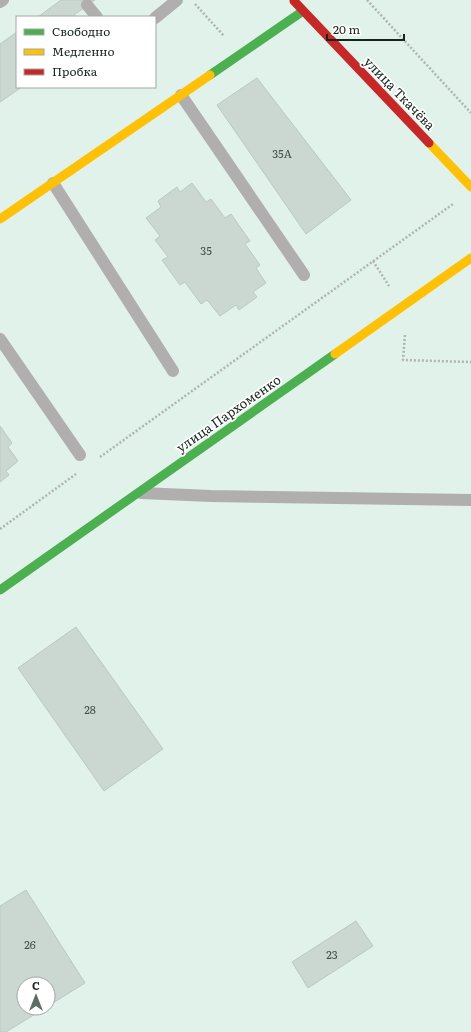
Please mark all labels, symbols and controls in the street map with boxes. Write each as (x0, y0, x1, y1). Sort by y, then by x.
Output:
legend (16, 16, 156, 88)
scale bar (327, 16, 404, 42)
text: 20 m (333, 20, 360, 38)
text: Свободно (52, 22, 110, 40)
text: Медленно (52, 42, 115, 60)
street label: улица Ткачёва (360, 52, 440, 134)
text: Пробка (52, 62, 98, 80)
house number: 35А (272, 145, 292, 161)
house number: 35 (200, 242, 212, 258)
street label: улица Пархоменко (172, 369, 284, 456)
house number: 28 (84, 701, 96, 717)
house number: 26 (24, 936, 36, 952)
house number: 23 (326, 946, 338, 962)
north arrow (16, 976, 56, 1016)
text: С (32, 977, 40, 993)

